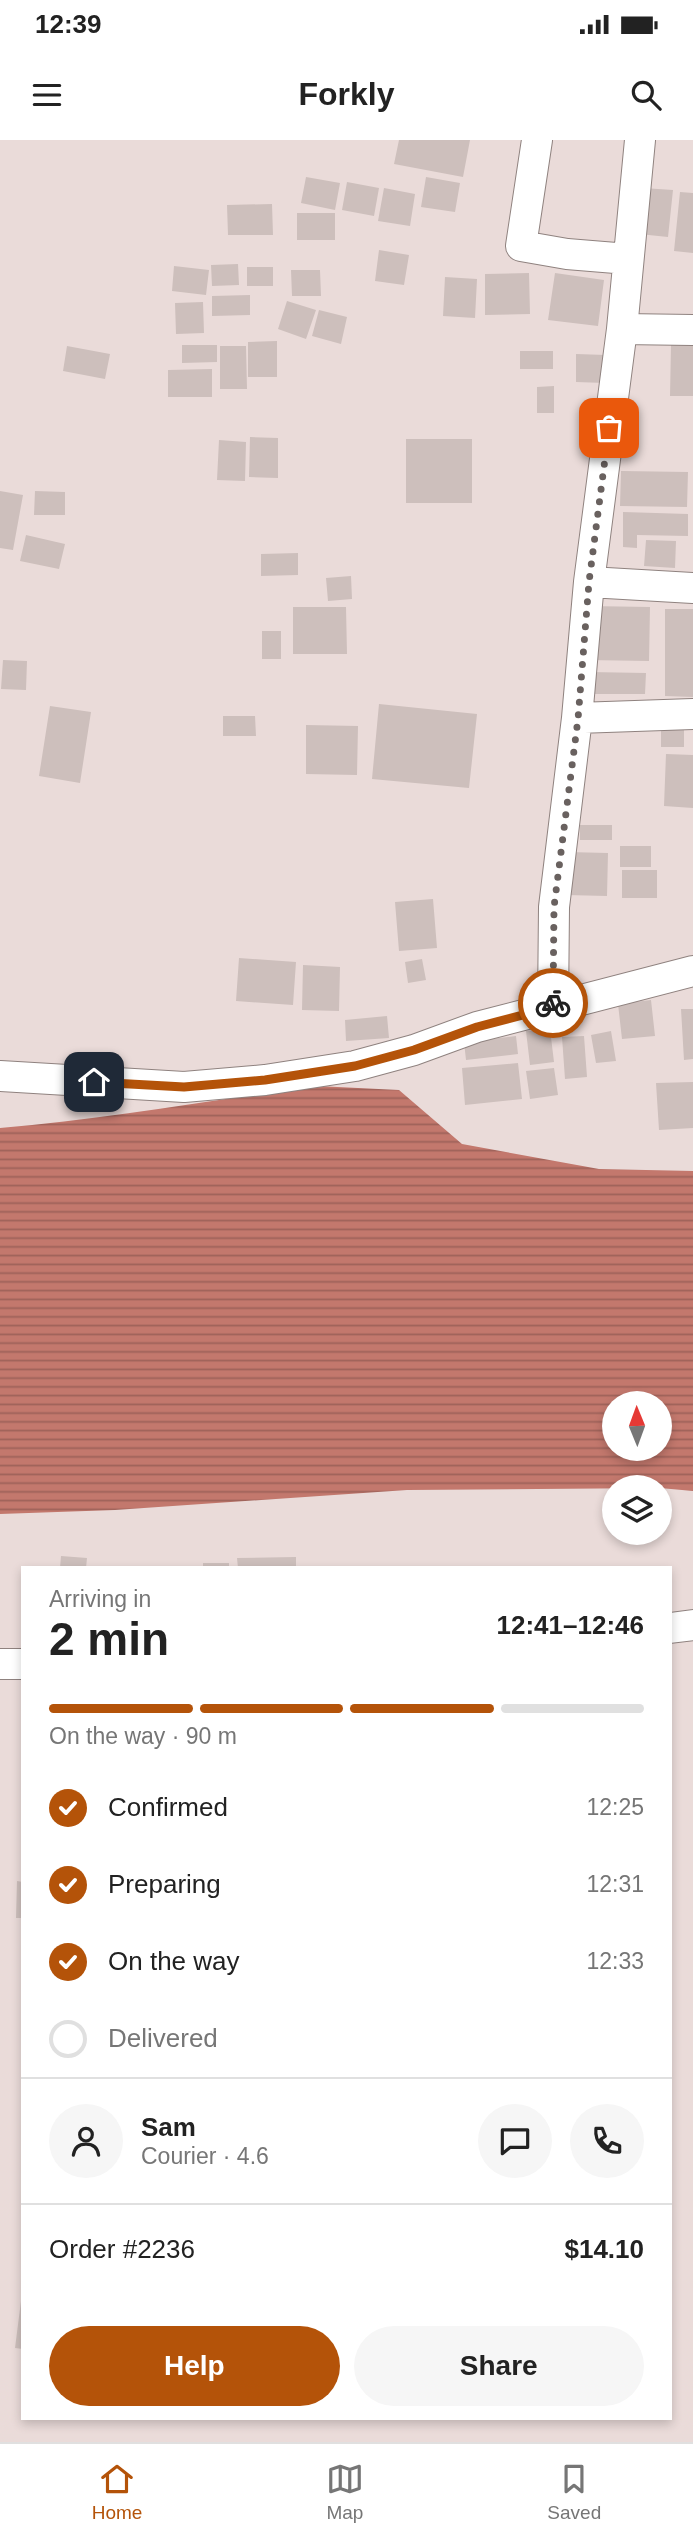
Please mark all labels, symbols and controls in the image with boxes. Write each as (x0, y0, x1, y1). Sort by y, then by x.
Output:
text: 12:39 (35, 9, 102, 39)
icon: menu (28, 76, 66, 114)
text: Forkly (298, 76, 395, 112)
icon: search (627, 76, 665, 114)
pin (579, 398, 639, 458)
icon: bag (590, 409, 628, 447)
courier (518, 968, 588, 1038)
icon: bike (534, 984, 572, 1022)
pin (64, 1052, 124, 1112)
icon: home (75, 1063, 113, 1101)
north arrow (602, 1391, 672, 1461)
map controls (602, 1391, 672, 1545)
button: layers (602, 1475, 672, 1545)
text: Arriving in (49, 1586, 151, 1612)
text: 12:41–12:46 (497, 1610, 644, 1640)
text: 2 min (49, 1613, 169, 1665)
text: On the way · 90 m (49, 1723, 237, 1749)
icon: check (49, 1789, 87, 1827)
text: Confirmed (108, 1792, 228, 1822)
text: 12:25 (586, 1794, 644, 1820)
icon: check (49, 1866, 87, 1904)
text: Preparing (108, 1869, 221, 1899)
text: 12:31 (586, 1871, 644, 1897)
icon: check (49, 1943, 87, 1981)
text: On the way (108, 1946, 240, 1976)
text: 12:33 (586, 1948, 644, 1974)
text: Delivered (108, 2023, 218, 2053)
button: person (49, 2104, 123, 2178)
button: chat (478, 2104, 552, 2178)
button: phone (570, 2104, 644, 2178)
text: Sam (141, 2112, 196, 2142)
text: Courier · 4.6 (141, 2143, 269, 2169)
text: Order #2236 (49, 2234, 195, 2264)
text: $14.10 (564, 2234, 644, 2264)
button: Help (49, 2326, 340, 2406)
button: Share (354, 2326, 644, 2406)
tab: Home (92, 2460, 142, 2524)
tab: Map (326, 2460, 364, 2524)
tab: Saved (547, 2460, 601, 2524)

